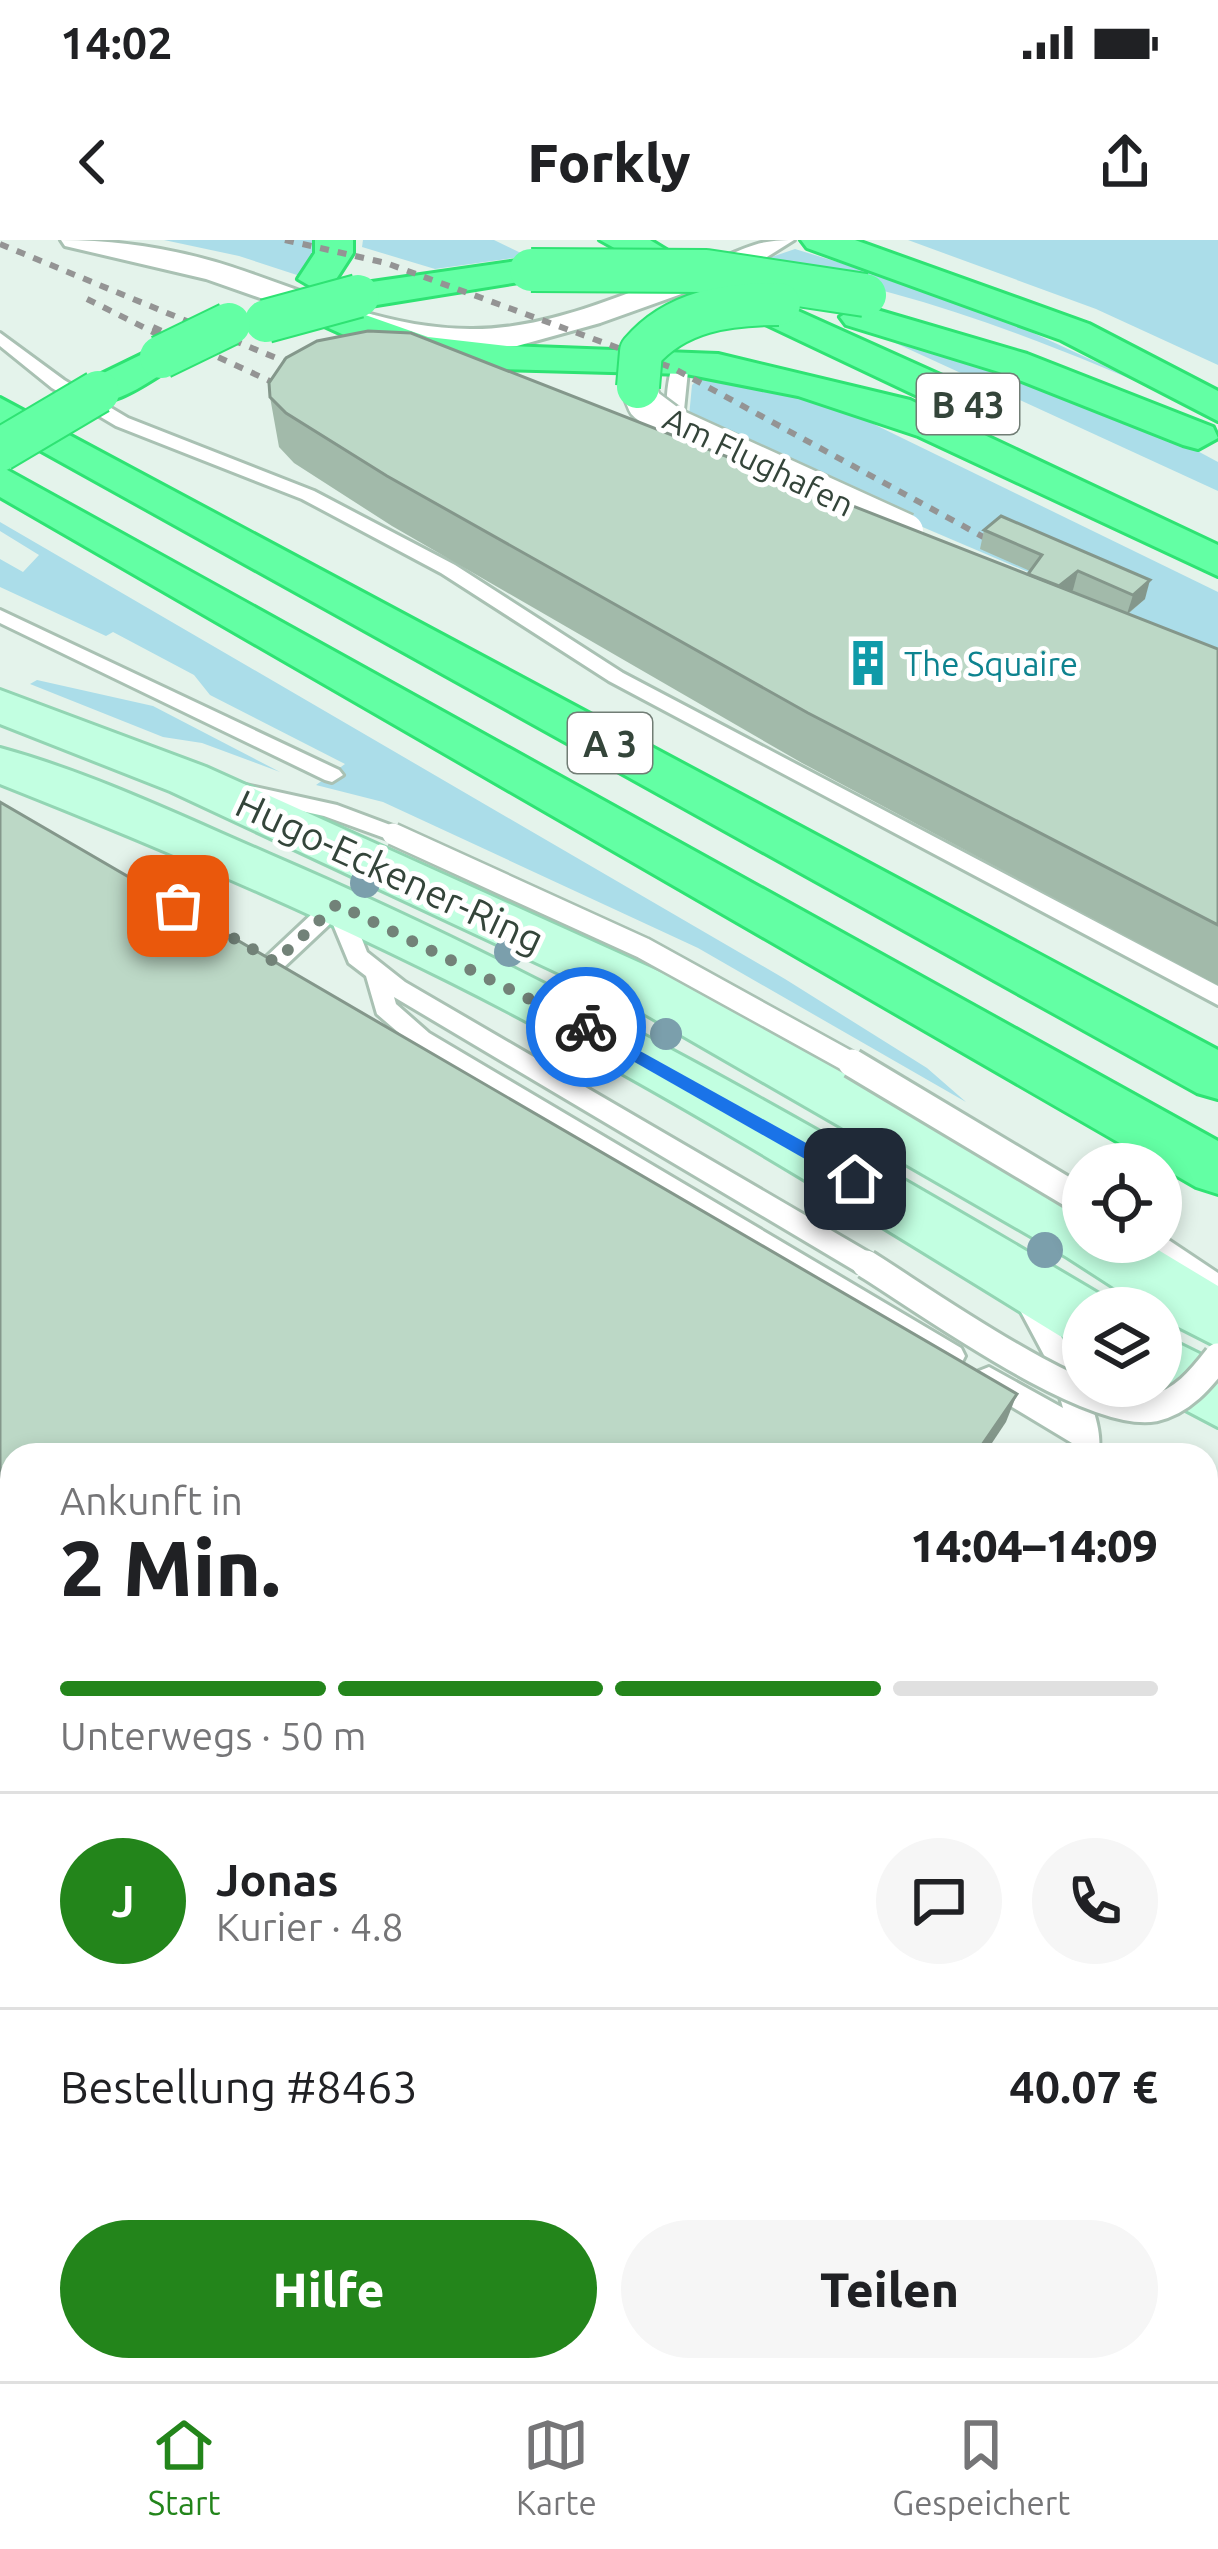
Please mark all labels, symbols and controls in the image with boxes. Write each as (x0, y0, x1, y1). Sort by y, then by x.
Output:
text: 14:02 (60, 17, 173, 68)
icon: back (60, 129, 126, 195)
icon: share (1092, 129, 1158, 195)
text: Forkly (527, 132, 691, 192)
road number: B 43 (917, 374, 1019, 434)
street label: Am Flughafen (658, 399, 860, 523)
building icon: The Squaire (843, 638, 893, 688)
place label: The Squaire (904, 645, 1078, 682)
road number: A 3 (568, 713, 652, 773)
street label: Hugo-Eckener-Ring (229, 781, 551, 961)
pin (127, 855, 229, 957)
icon: bag (145, 873, 211, 939)
courier (526, 967, 646, 1087)
icon: bike (553, 994, 619, 1060)
pin (804, 1128, 906, 1230)
map controls (1062, 1143, 1182, 1407)
button: locate (1062, 1143, 1182, 1263)
icon: home (822, 1146, 888, 1212)
button: layers (1062, 1287, 1182, 1407)
text: Ankunft in (60, 1479, 243, 1522)
text: 14:04–14:09 (910, 1520, 1158, 1571)
text: 2 Min. (60, 1523, 280, 1611)
text: Unterwegs · 50 m (60, 1714, 366, 1757)
button: chat (876, 1838, 1002, 1964)
button: phone (1032, 1838, 1158, 1964)
text: Jonas (216, 1854, 339, 1905)
text: J (111, 1875, 135, 1926)
text: Kurier · 4.8 (216, 1905, 403, 1948)
text: Bestellung #8463 (60, 2061, 418, 2112)
text: 40.07 € (1009, 2061, 1158, 2112)
button: Hilfe (60, 2220, 597, 2358)
button: Teilen (621, 2220, 1158, 2358)
tab: Start (148, 2412, 220, 2521)
tab: Karte (516, 2412, 597, 2521)
tab: Gespeichert (892, 2412, 1070, 2521)

